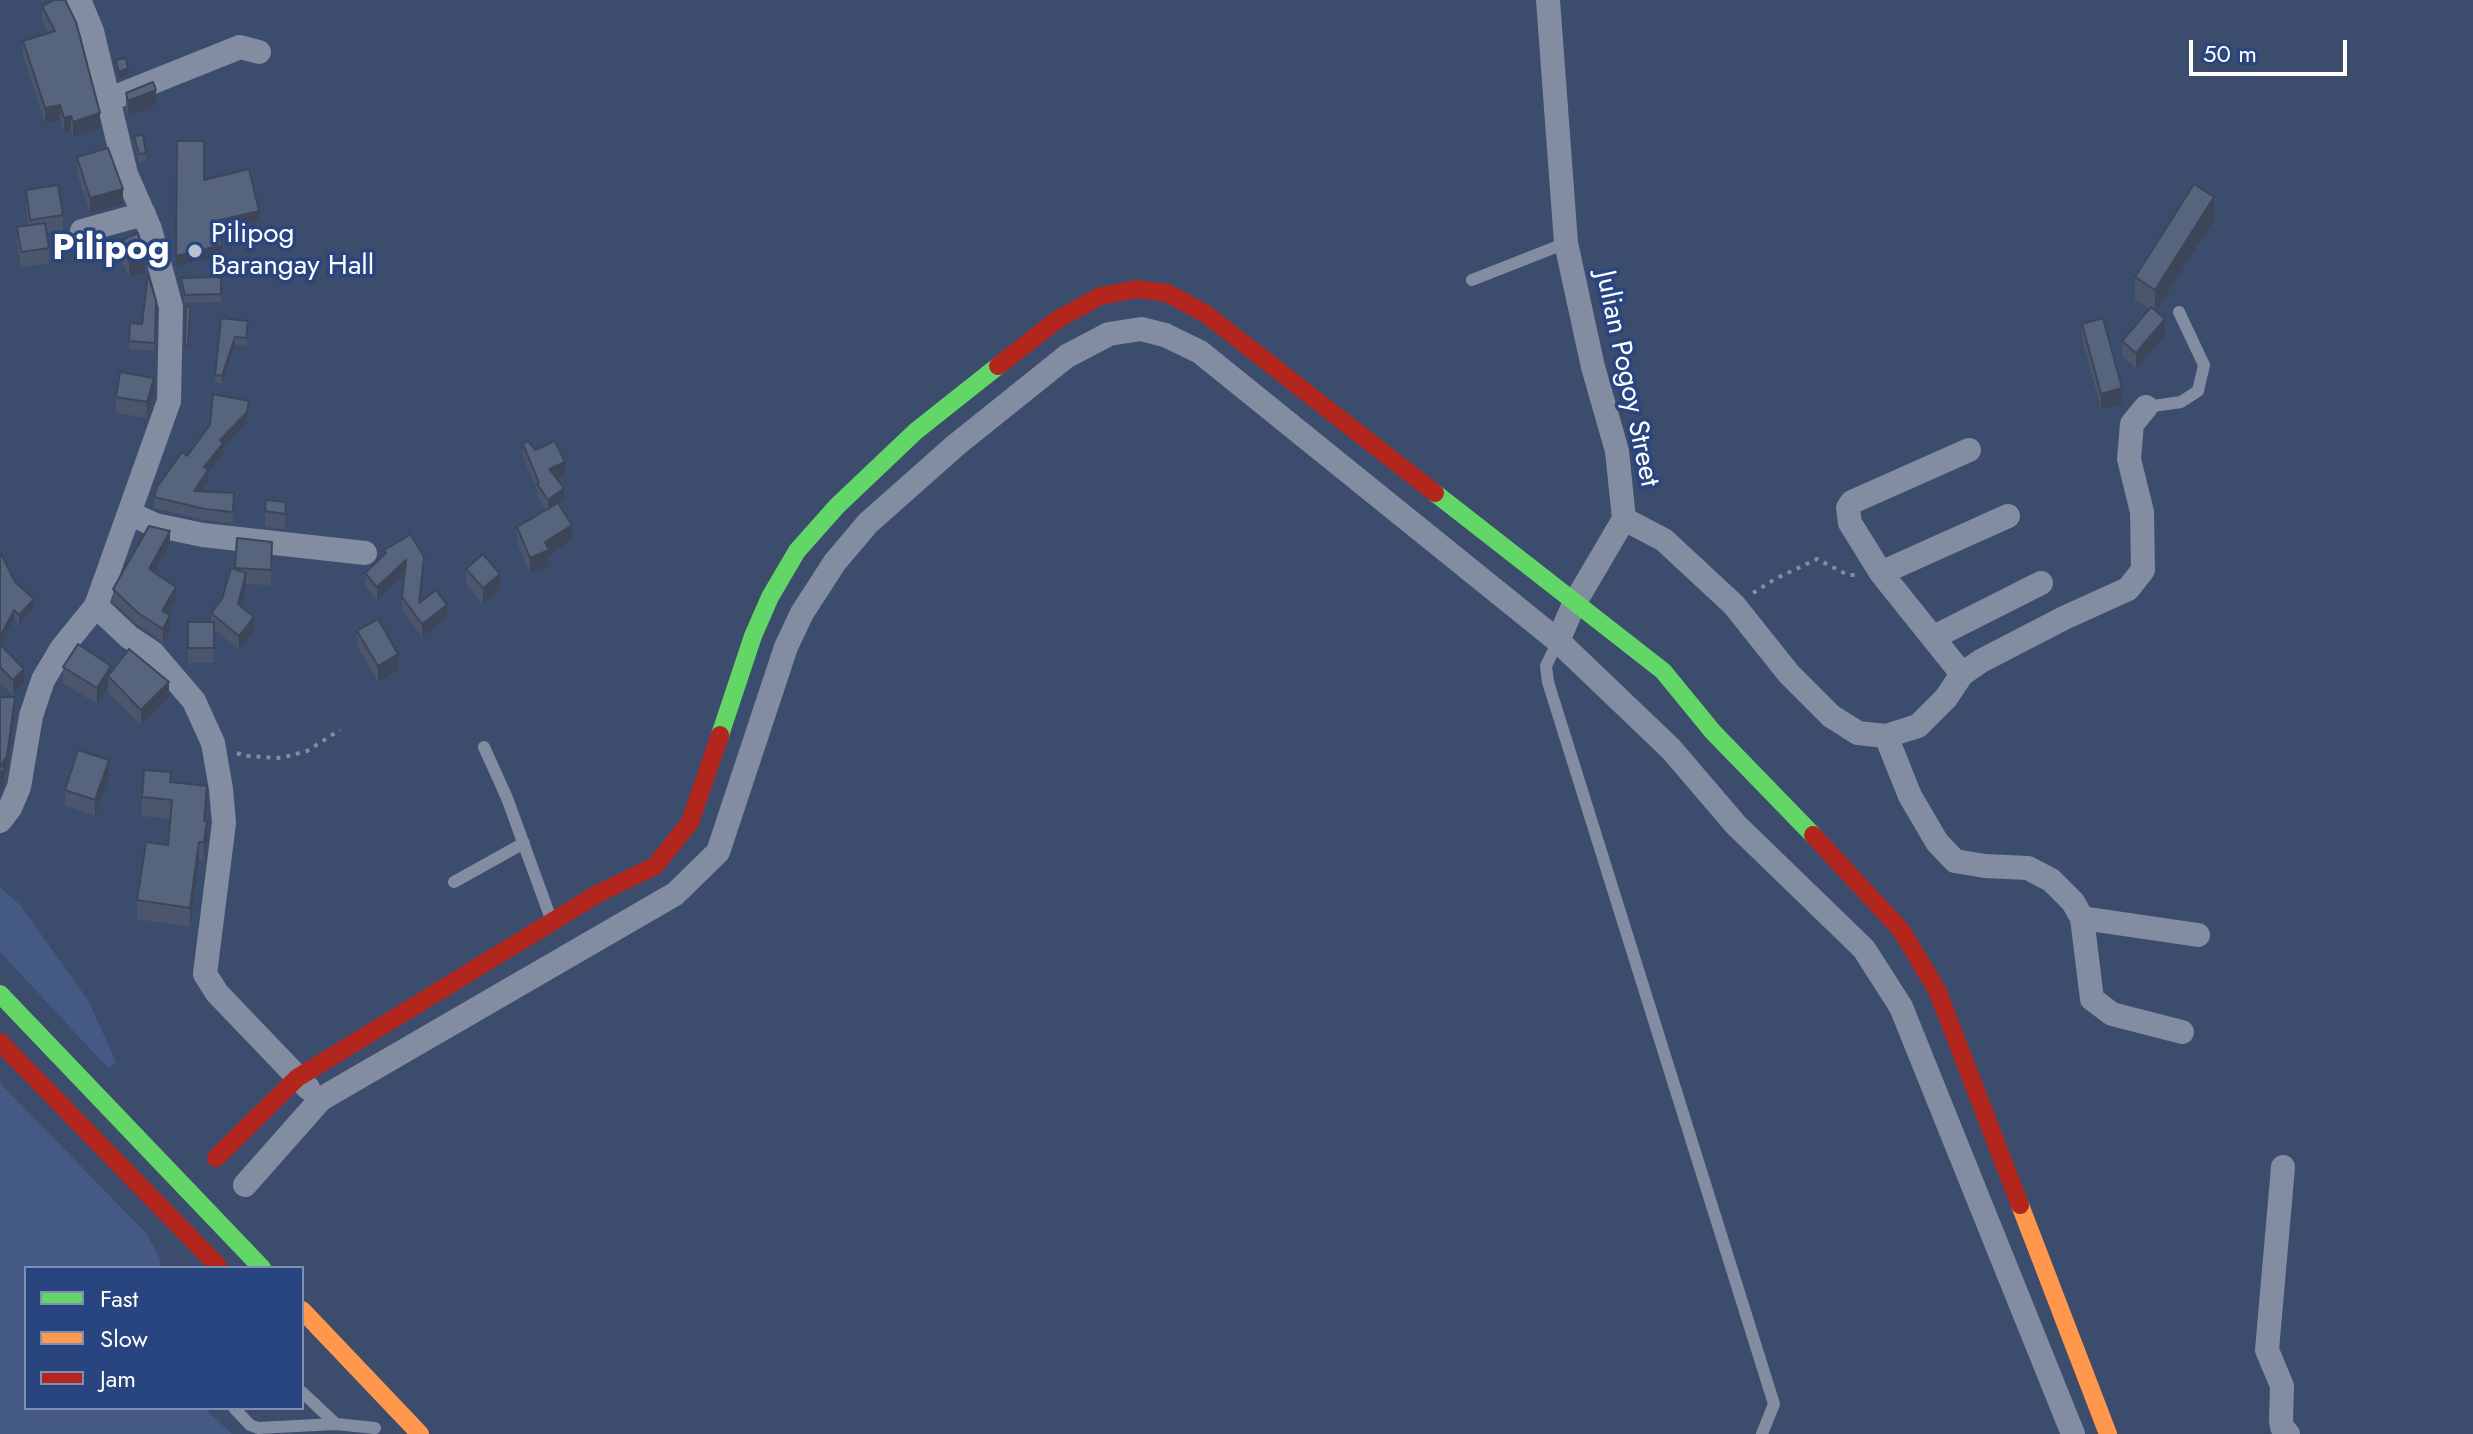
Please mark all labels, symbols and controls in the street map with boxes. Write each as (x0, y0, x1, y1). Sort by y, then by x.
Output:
scale bar (2193, 24, 2351, 74)
text: 50 m (2203, 36, 2257, 71)
place label: Pilipog Barangay Hall (211, 218, 374, 284)
district label: Pilipog (52, 228, 170, 272)
marker: Pilipog Barangay Hall (186, 242, 204, 260)
street label: Julian Pogoy Street (1587, 268, 1665, 490)
legend (24, 1266, 304, 1410)
text: Fast (100, 1281, 138, 1316)
text: Slow (100, 1321, 148, 1356)
text: Jam (100, 1361, 136, 1396)

